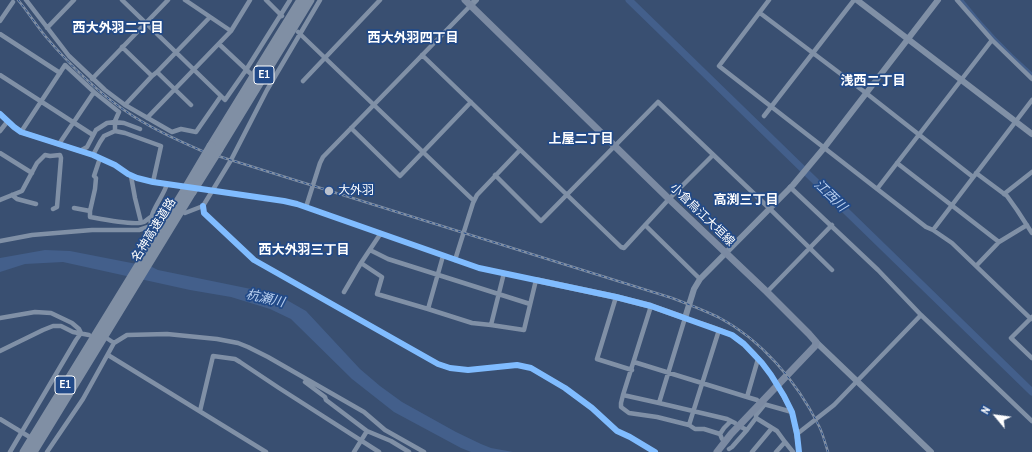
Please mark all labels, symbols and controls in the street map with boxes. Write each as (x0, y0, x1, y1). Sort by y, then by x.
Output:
district label: 西大外羽二丁目 (73, 21, 163, 37)
district label: 西大外羽四丁目 (368, 31, 458, 47)
road number: E1 (254, 66, 274, 84)
district label: 浅西二丁目 (841, 74, 905, 90)
district label: 上屋二丁目 (549, 132, 613, 148)
water label: 江西川 (811, 177, 849, 215)
street label: 小倉烏江大垣線 (667, 181, 737, 249)
place label: 大外羽 (338, 184, 374, 198)
marker: 大外羽 (323, 185, 335, 197)
district label: 高渕三丁目 (714, 193, 778, 209)
street label: 名神高速道路 (129, 196, 179, 264)
district label: 西大外羽三丁目 (259, 243, 349, 259)
water label: 杭瀬川 (244, 287, 286, 311)
road number: E1 (55, 376, 75, 394)
north arrow (976, 396, 1016, 436)
text: N (978, 404, 993, 416)

